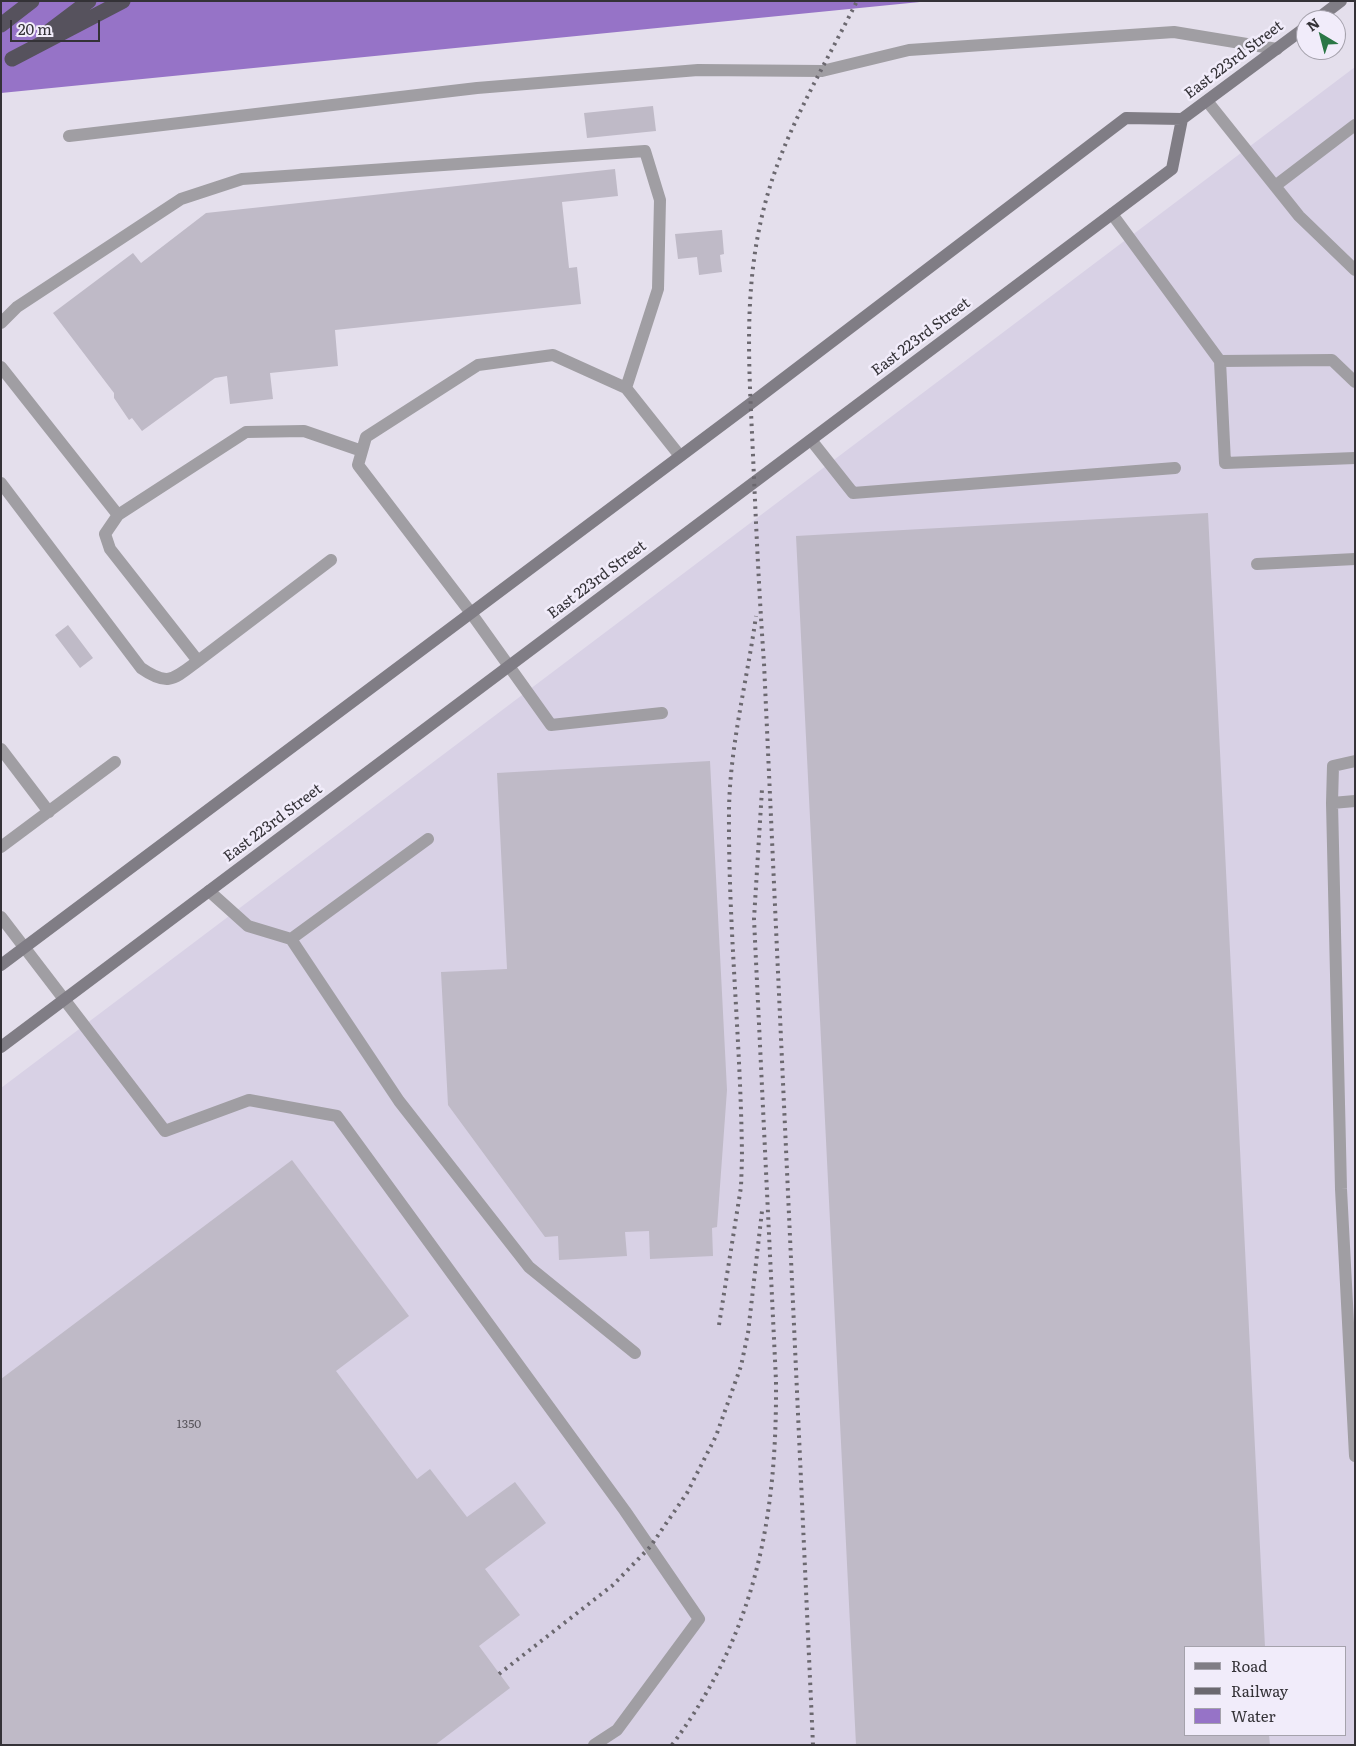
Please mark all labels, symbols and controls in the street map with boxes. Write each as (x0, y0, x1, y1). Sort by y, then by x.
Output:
scale bar (12, 10, 102, 42)
north arrow (1296, 10, 1346, 60)
text: N (1302, 12, 1323, 35)
text: 20 m (18, 17, 52, 40)
street label: East 223rd Street (1181, 17, 1287, 103)
street label: East 223rd Street (868, 294, 974, 380)
street label: East 223rd Street (544, 537, 650, 623)
street label: East 223rd Street (220, 780, 326, 866)
house number: 1350 (177, 1417, 201, 1431)
legend (1184, 1646, 1346, 1736)
text: Road (1231, 1654, 1267, 1677)
text: Railway (1231, 1679, 1288, 1702)
text: Water (1231, 1704, 1276, 1727)

